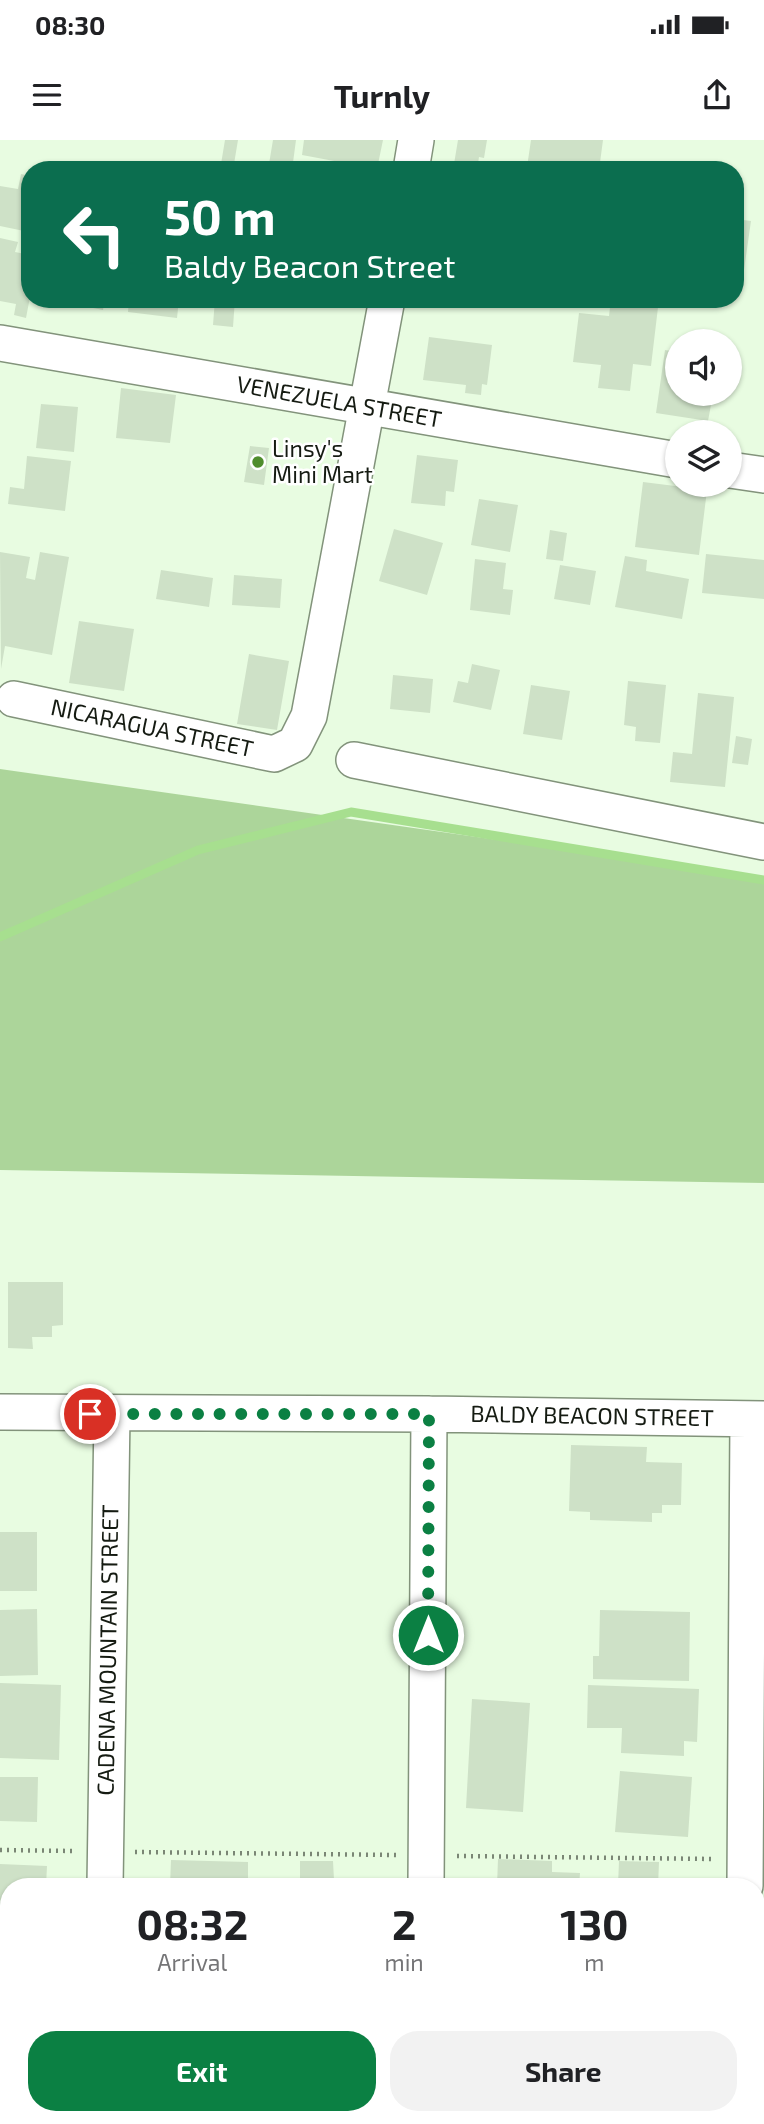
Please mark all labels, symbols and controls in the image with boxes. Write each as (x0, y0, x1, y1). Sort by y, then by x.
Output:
text: 08:30 (35, 9, 105, 40)
icon: menu (28, 76, 66, 114)
text: Turnly (334, 76, 430, 114)
icon: share (698, 76, 736, 114)
text: 50 m (164, 186, 276, 245)
icon: left (49, 189, 140, 280)
text: Baldy Beacon Street (164, 246, 455, 284)
map controls (665, 329, 742, 497)
button: sound (665, 329, 742, 406)
street label: VENEZUELA STREET (235, 369, 444, 433)
button: layers (665, 420, 742, 497)
place label: Linsy's Mini Mart (272, 434, 373, 488)
marker: Linsy's Mini Mart (250, 454, 266, 470)
street label: NICARAGUA STREET (48, 692, 256, 762)
pin (60, 1384, 120, 1444)
icon: arrive (71, 1395, 109, 1433)
street label: BALDY BEACON STREET (470, 1399, 714, 1431)
street label: CADENA MOUNTAIN STREET (90, 1504, 124, 1796)
position arrow (391, 1598, 465, 1672)
text: 08:32 (136, 1898, 248, 1948)
text: 2 (392, 1898, 416, 1948)
text: 130 (560, 1898, 629, 1948)
text: Arrival (157, 1948, 227, 1976)
text: min (385, 1948, 424, 1976)
text: m (584, 1948, 604, 1976)
button: Exit (28, 2031, 376, 2111)
button: Share (390, 2031, 737, 2111)

